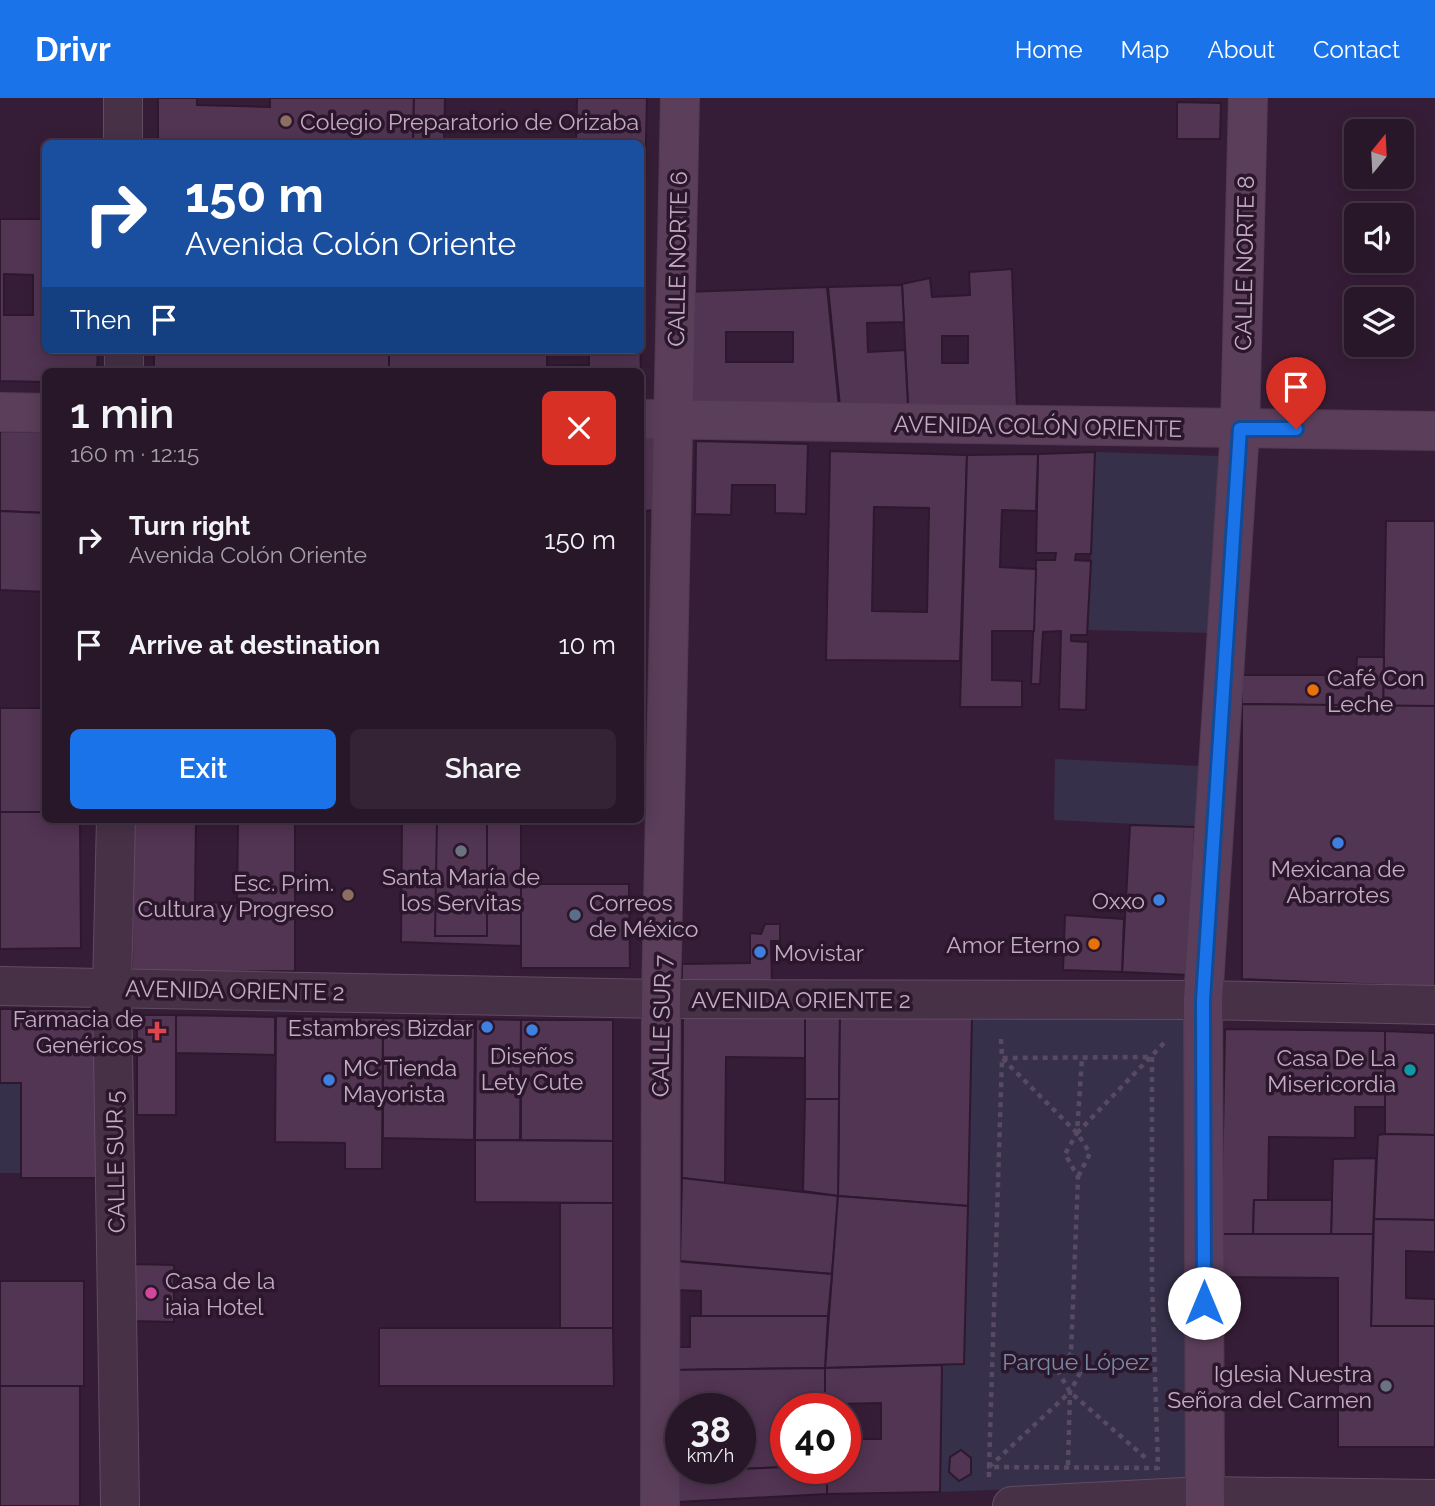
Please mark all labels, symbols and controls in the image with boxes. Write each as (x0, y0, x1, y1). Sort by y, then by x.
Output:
text: Drivr (35, 30, 111, 69)
text: Home (1015, 35, 1083, 64)
text: Map (1121, 35, 1169, 64)
text: About (1207, 35, 1275, 64)
text: Contact (1313, 35, 1400, 64)
place label: Colegio Preparatorio de Orizaba (300, 108, 639, 135)
marker: Colegio Preparatorio de Orizaba (278, 113, 294, 129)
north arrow (1344, 119, 1414, 189)
map controls (1344, 119, 1414, 357)
text: 150 m (185, 166, 324, 223)
icon: right (70, 168, 161, 259)
street label: CALLE NORTE 6 (662, 171, 692, 347)
street label: CALLE NORTE 8 (1229, 175, 1259, 351)
button: sound (1344, 203, 1414, 273)
text: Avenida Colón Oriente (185, 225, 516, 262)
button: layers (1344, 287, 1414, 357)
icon: arrive (145, 301, 183, 339)
text: Then (70, 305, 131, 335)
pin (1266, 357, 1326, 429)
icon: arrive (1277, 368, 1315, 406)
text: 1 min (70, 389, 174, 438)
button: close (542, 391, 616, 465)
street label: AVENIDA COLÓN ORIENTE (894, 410, 1182, 442)
text: 160 m · 12:15 (70, 440, 199, 467)
text: Turn right (129, 511, 250, 541)
icon: right (70, 521, 108, 559)
text: 150 m (544, 525, 616, 555)
text: Avenida Colón Oriente (129, 541, 367, 568)
icon: arrive (70, 626, 108, 664)
text: Arrive at destination (129, 630, 380, 660)
text: 10 m (558, 630, 616, 660)
place label: Café Con Leche (1327, 664, 1425, 717)
marker: Café Con Leche (1305, 682, 1321, 698)
button: Exit (70, 729, 336, 809)
button: Share (350, 729, 616, 809)
marker: Mexicana de Abarrotes (1330, 835, 1346, 851)
marker: Santa María de los Servitas (453, 843, 469, 859)
place label: Mexicana de Abarrotes (1271, 855, 1405, 908)
place label: Santa María de los Servitas (382, 863, 540, 916)
place label: Esc. Prim. Cultura y Progreso (138, 869, 334, 922)
marker: Esc. Prim. Cultura y Progreso (340, 887, 356, 903)
place label: Oxxo (1092, 887, 1145, 914)
place label: Correos de México (589, 889, 699, 942)
marker: Oxxo (1151, 892, 1167, 908)
marker: Correos de México (567, 907, 583, 923)
place label: Amor Eterno (946, 931, 1080, 958)
marker: Amor Eterno (1086, 936, 1102, 952)
place label: Movistar (774, 939, 864, 966)
marker: Movistar (752, 944, 768, 960)
street label: CALLE SUR 7 (646, 954, 676, 1097)
street label: AVENIDA ORIENTE 2 (125, 975, 345, 1005)
street label: AVENIDA ORIENTE 2 (691, 986, 911, 1013)
place label: Farmacia de Genéricos (13, 1005, 143, 1058)
place label: Estambres Bizdar (288, 1014, 473, 1041)
marker: Estambres Bizdar (479, 1019, 495, 1035)
marker: Diseños Lety Cute (524, 1022, 540, 1038)
marker: Farmacia de Genéricos (149, 1023, 165, 1039)
place label: Diseños Lety Cute (481, 1042, 583, 1095)
place label: Casa De La Misericordia (1267, 1044, 1396, 1097)
place label: MC Tienda Mayorista (343, 1054, 457, 1107)
marker: Casa De La Misericordia (1402, 1062, 1418, 1078)
marker: MC Tienda Mayorista (321, 1072, 337, 1088)
street label: CALLE SUR 5 (100, 1091, 130, 1233)
position arrow (1167, 1266, 1241, 1340)
place label: Casa de la iaia Hotel (165, 1267, 275, 1320)
marker: Casa de la iaia Hotel (143, 1285, 159, 1301)
park label: Parque López (1002, 1348, 1150, 1375)
place label: Iglesia Nuestra Señora del Carmen (1167, 1360, 1372, 1413)
marker: Iglesia Nuestra Señora del Carmen (1378, 1378, 1394, 1394)
speed limit sign: 40 (770, 1393, 861, 1484)
text: 38 (690, 1409, 731, 1450)
text: km/h (687, 1445, 734, 1466)

